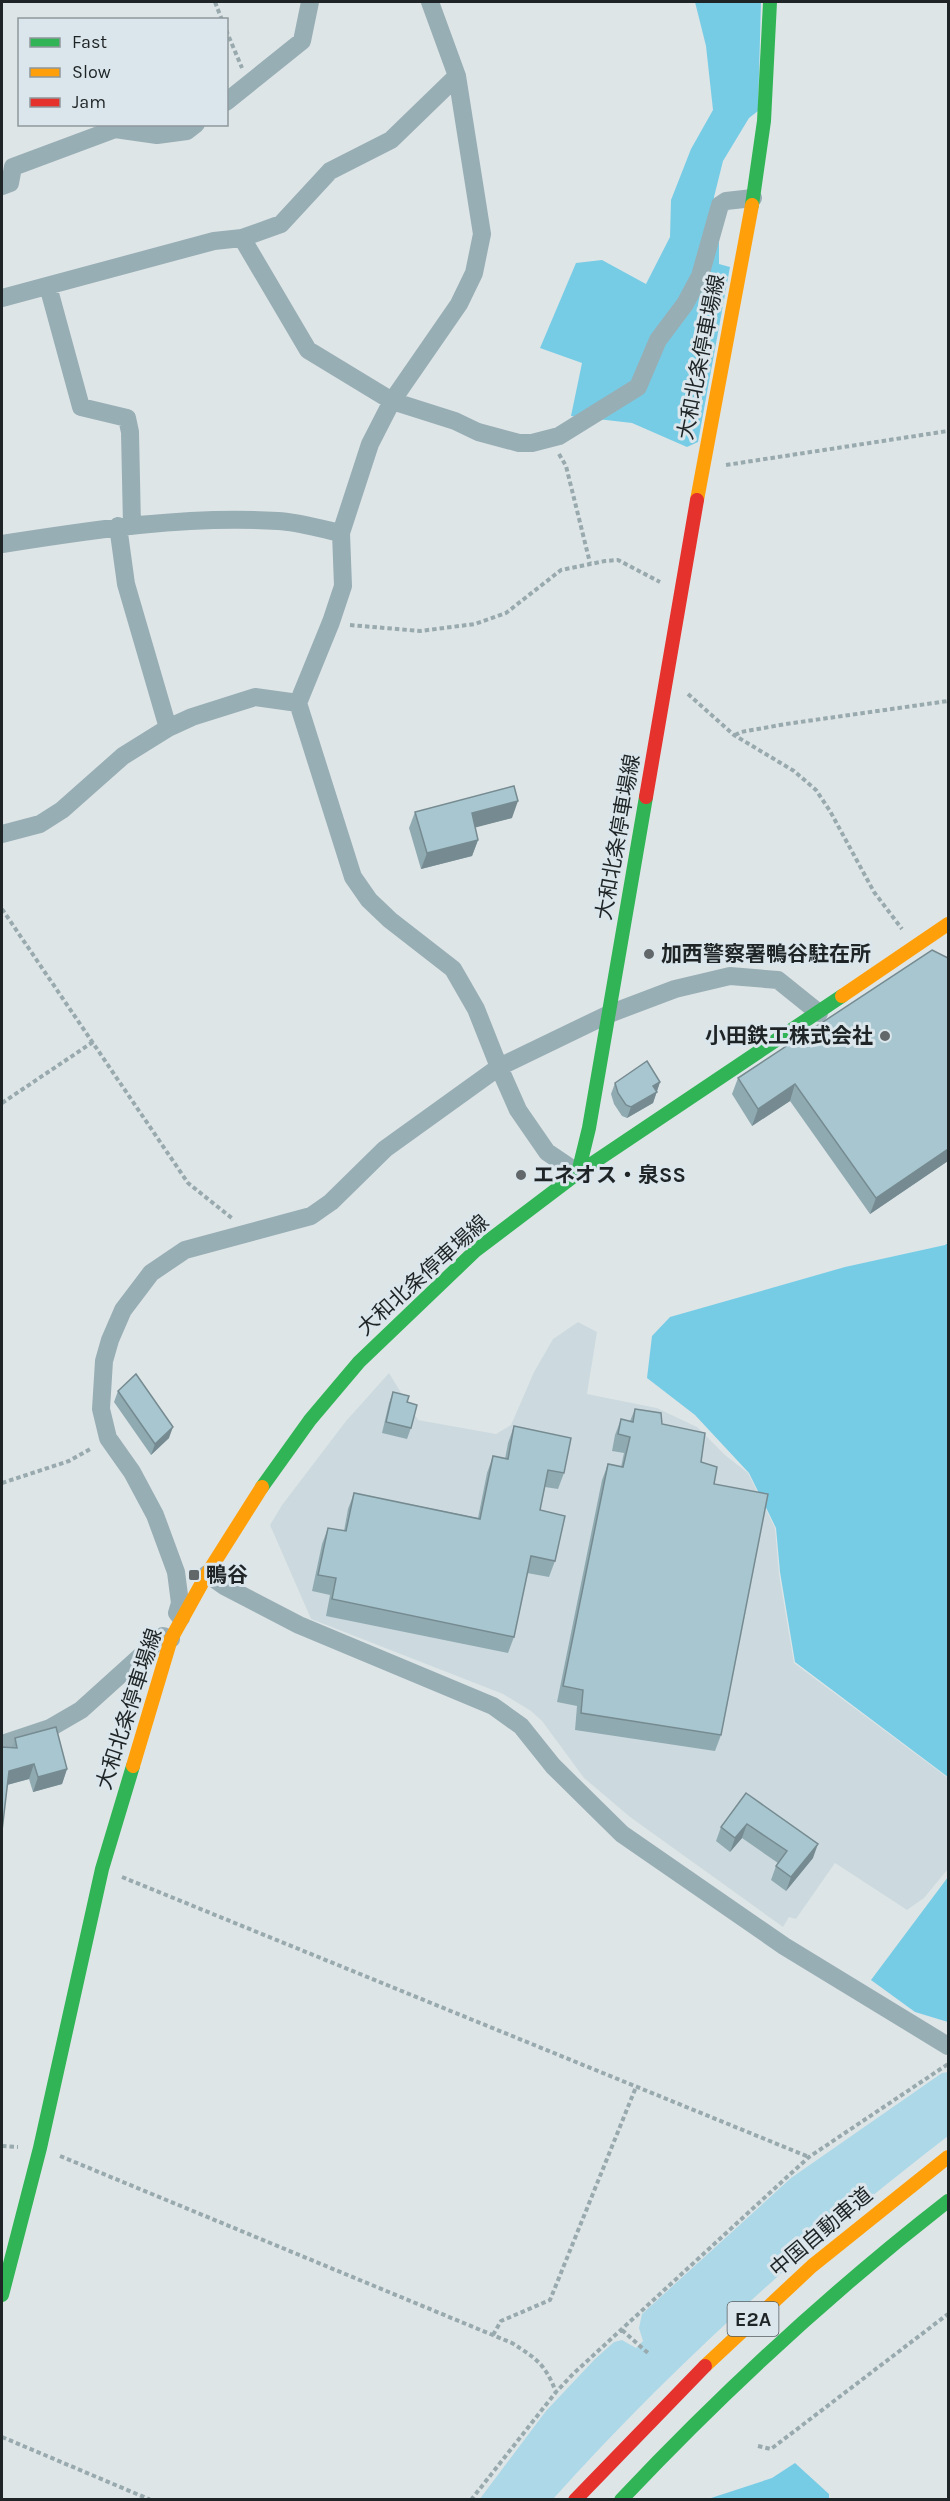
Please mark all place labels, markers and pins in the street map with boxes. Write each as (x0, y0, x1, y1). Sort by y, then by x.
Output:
place label: 加西警察署鴨谷駐在所 (661, 942, 871, 966)
marker: 加西警察署鴨谷駐在所 (642, 947, 656, 961)
place label: 小田鉄工株式会社 (705, 1024, 873, 1048)
marker: 小田鉄工株式会社 (878, 1029, 892, 1043)
place label: エネオス・泉SS (533, 1163, 686, 1187)
marker: エネオス・泉SS (514, 1168, 528, 1182)
place label: 鴨谷 (206, 1563, 248, 1587)
marker: 鴨谷 (187, 1568, 201, 1582)

